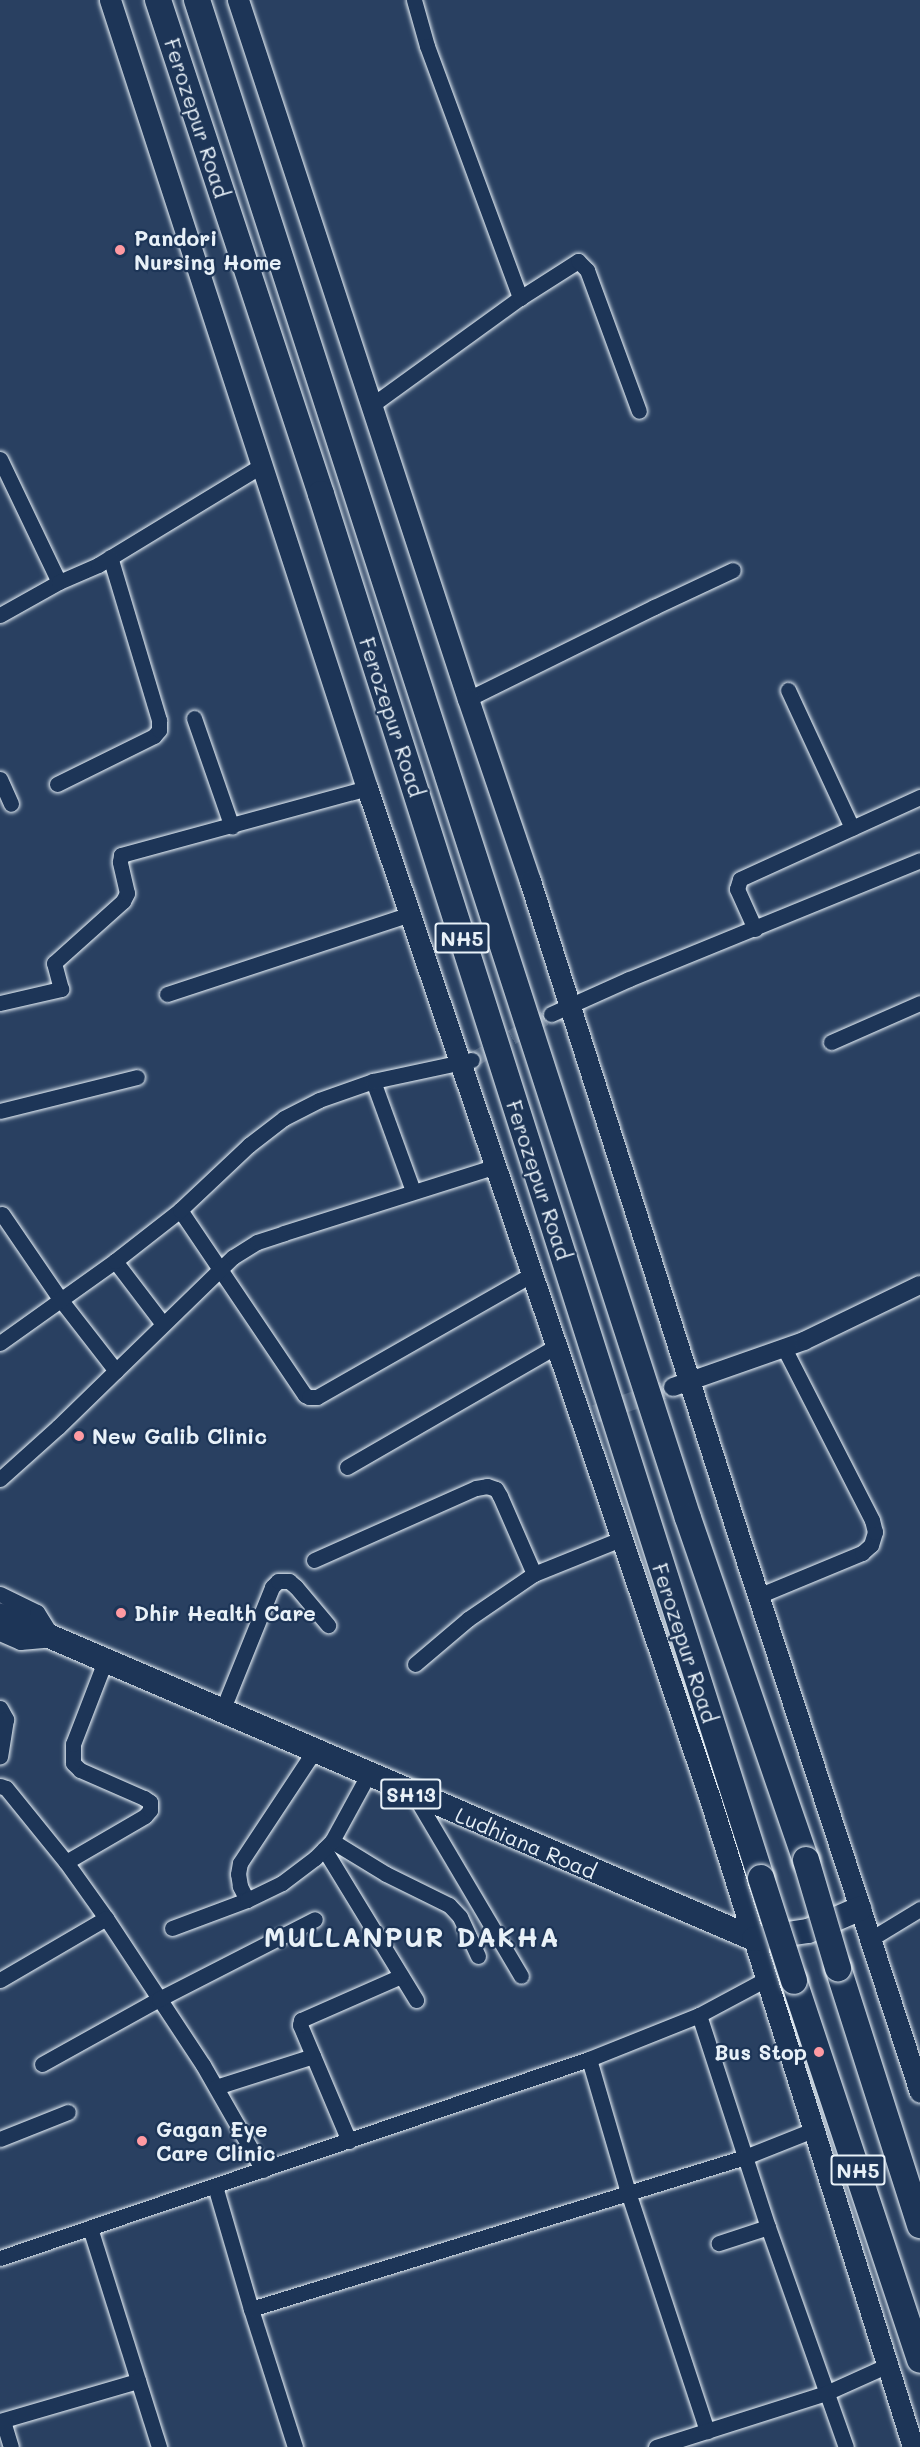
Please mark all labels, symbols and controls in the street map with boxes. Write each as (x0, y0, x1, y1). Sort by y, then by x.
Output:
street label: Ferozepur Road (159, 35, 235, 201)
place label: Pandori Nursing Home (134, 225, 282, 275)
marker: Pandori Nursing Home (111, 241, 129, 259)
street label: Ferozepur Road (354, 634, 430, 800)
road number: NH5 (434, 921, 490, 955)
street label: Ferozepur Road (501, 1097, 577, 1263)
place label: New Galib Clinic (92, 1423, 267, 1449)
marker: New Galib Clinic (70, 1427, 88, 1445)
street label: Ferozepur Road (647, 1560, 723, 1726)
place label: Dhir Health Care (134, 1600, 316, 1626)
marker: Dhir Health Care (112, 1604, 130, 1622)
road number: SH13 (380, 1777, 442, 1811)
street label: Ludhiana Road (452, 1802, 600, 1884)
district label: MULLANPUR DAKHA (264, 1921, 560, 1953)
place label: Bus Stop (714, 2039, 807, 2065)
marker: Bus Stop (812, 2045, 826, 2059)
place label: Gagan Eye Care Clinic (156, 2116, 276, 2166)
marker: Gagan Eye Care Clinic (133, 2132, 151, 2150)
road number: NH5 (830, 2153, 886, 2187)

